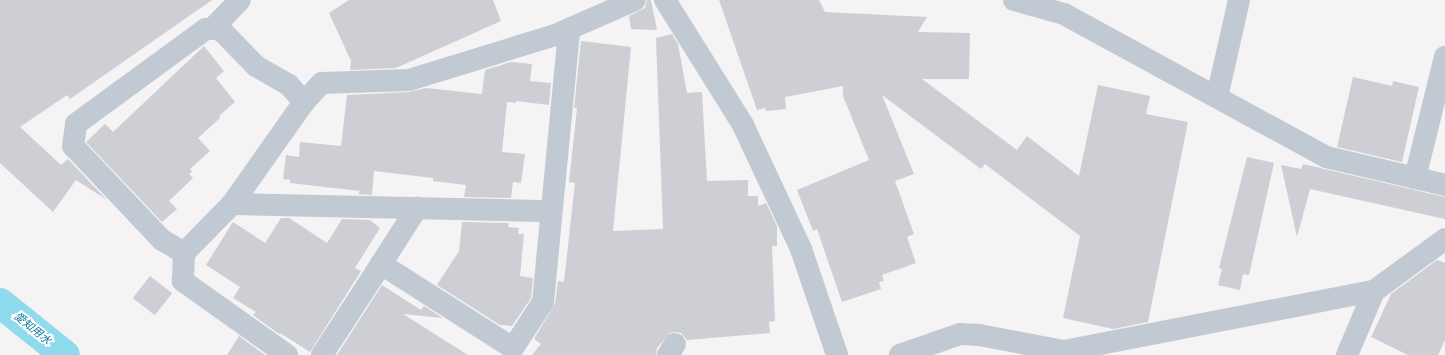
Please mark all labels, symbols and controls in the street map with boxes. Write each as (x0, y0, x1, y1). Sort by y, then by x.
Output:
water label: 愛知用水 (11, 310, 53, 348)

